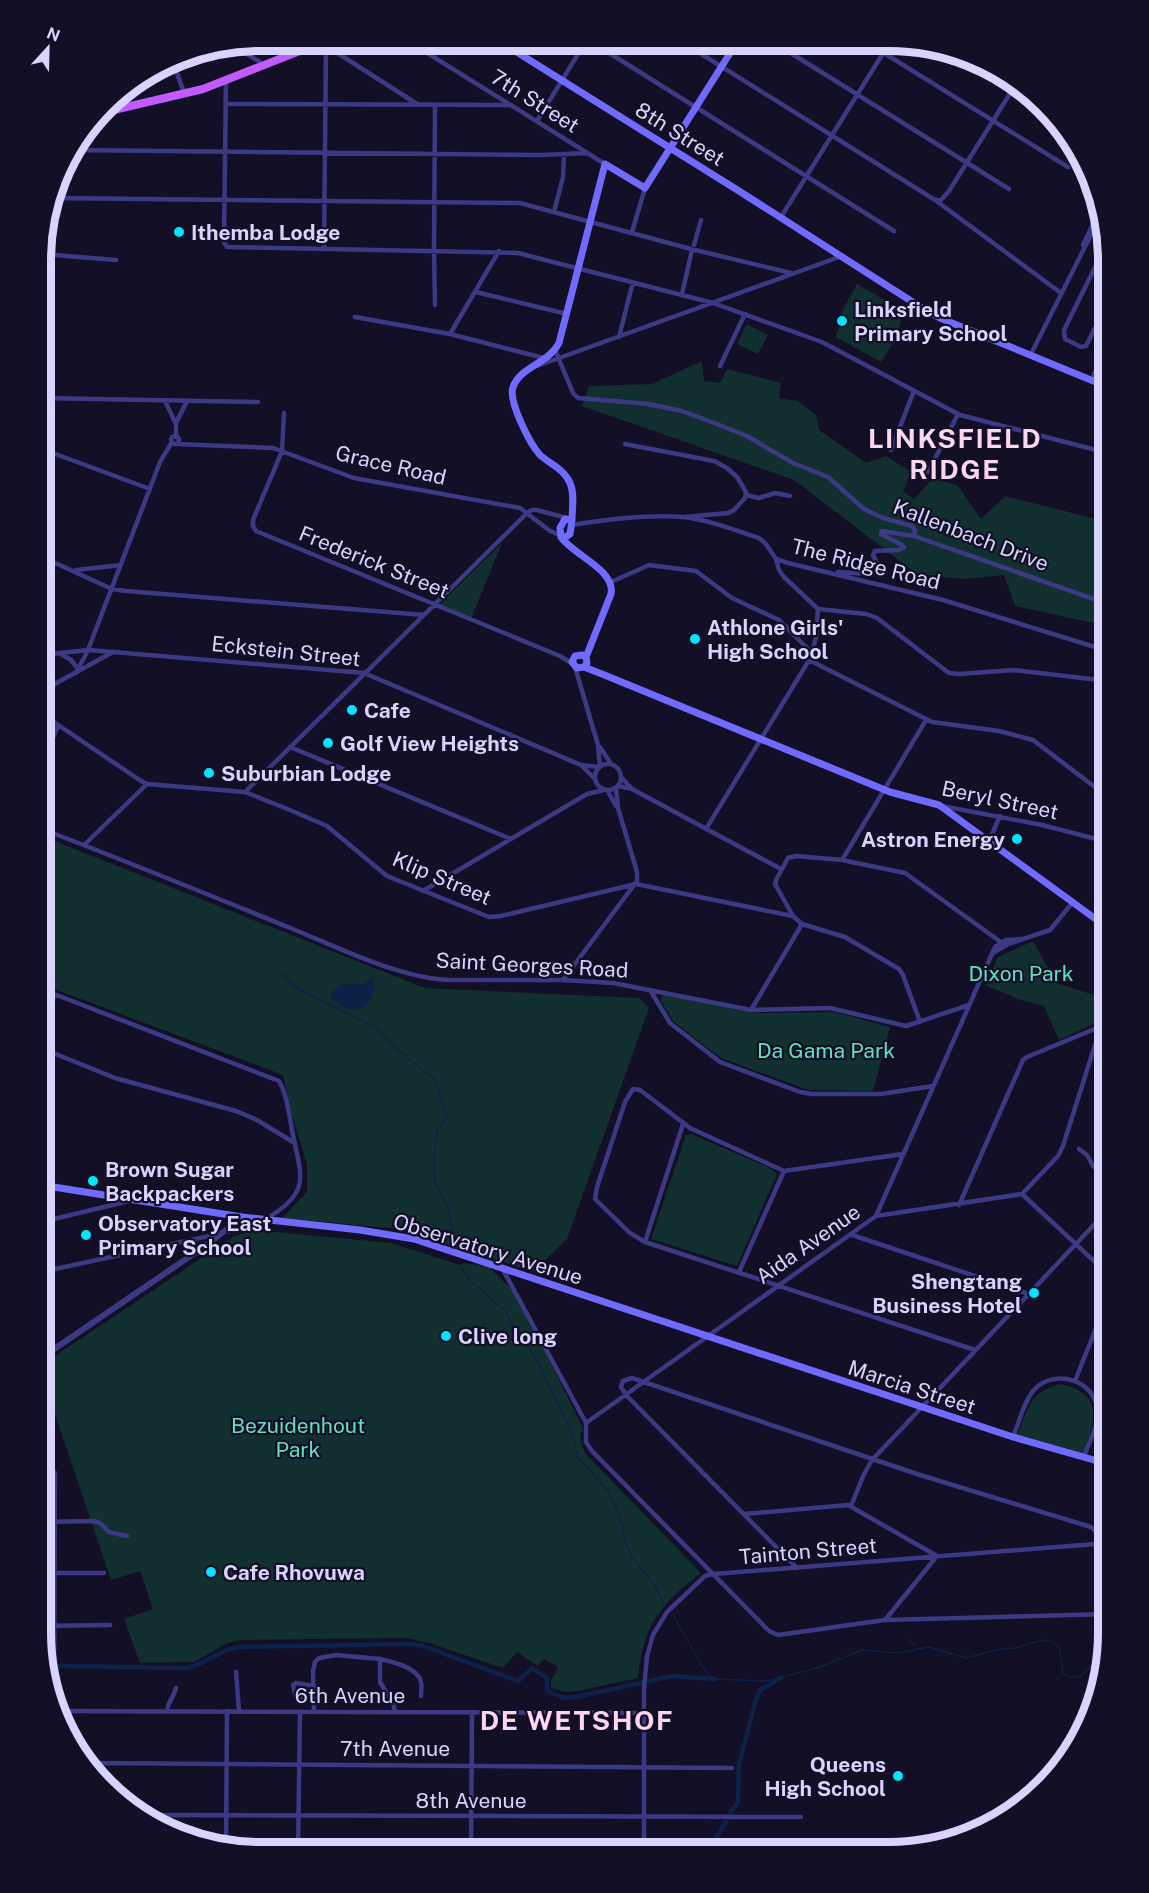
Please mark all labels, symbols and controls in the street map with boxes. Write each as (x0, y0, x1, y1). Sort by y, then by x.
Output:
north arrow (18, 18, 78, 78)
text: N (44, 23, 63, 46)
street label: 7th Street (486, 64, 584, 138)
street label: 8th Street (631, 97, 729, 171)
place label: Ithemba Lodge (191, 220, 340, 245)
marker: Ithemba Lodge (172, 225, 186, 239)
place label: Linksfield Primary School (854, 297, 1007, 346)
marker: Linksfield Primary School (835, 314, 849, 328)
district label: LINKSFIELD RIDGE (868, 422, 1042, 485)
street label: Grace Road (333, 440, 449, 490)
street label: Kallenbach Drive (890, 494, 1052, 576)
street label: Frederick Street (295, 520, 453, 604)
street label: The Ridge Road (789, 533, 943, 595)
place label: Athlone Girls' High School (707, 615, 843, 664)
street label: Eckstein Street (210, 631, 362, 671)
marker: Athlone Girls' High School (688, 632, 702, 646)
place label: Cafe (364, 698, 411, 723)
marker: Cafe (345, 703, 359, 717)
place label: Golf View Heights (340, 731, 519, 756)
marker: Golf View Heights (321, 736, 335, 750)
place label: Suburbian Lodge (221, 761, 391, 786)
marker: Suburbian Lodge (202, 766, 216, 780)
street label: Beryl Street (939, 775, 1061, 825)
place label: Astron Energy (861, 827, 1005, 852)
marker: Astron Energy (1010, 832, 1024, 846)
street label: Klip Street (389, 846, 495, 910)
street label: Saint Georges Road (435, 947, 629, 983)
park label: Dixon Park (968, 961, 1074, 986)
park label: Da Gama Park (757, 1038, 895, 1063)
place label: Brown Sugar Backpackers (105, 1157, 234, 1206)
marker: Brown Sugar Backpackers (86, 1174, 100, 1188)
street label: Aida Avenue (751, 1199, 865, 1289)
street label: Observatory Avenue (390, 1208, 586, 1290)
place label: Observatory East Primary School (98, 1211, 271, 1260)
marker: Observatory East Primary School (79, 1228, 93, 1242)
place label: Shengtang Business Hotel (872, 1269, 1022, 1318)
marker: Shengtang Business Hotel (1027, 1286, 1041, 1300)
place label: Clive long (458, 1324, 557, 1349)
marker: Clive long (439, 1329, 453, 1343)
street label: Marcia Street (845, 1355, 979, 1419)
park label: Bezuidenhout Park (231, 1413, 365, 1462)
street label: Tainton Street (738, 1533, 878, 1569)
place label: Cafe Rhovuwa (223, 1560, 365, 1585)
marker: Cafe Rhovuwa (204, 1565, 218, 1579)
street label: 6th Avenue (295, 1683, 405, 1708)
district label: DE WETSHOF (480, 1704, 674, 1736)
street label: 7th Avenue (340, 1736, 450, 1761)
place label: Queens High School (765, 1752, 886, 1801)
marker: Queens High School (891, 1769, 905, 1783)
street label: 8th Avenue (415, 1788, 527, 1813)

